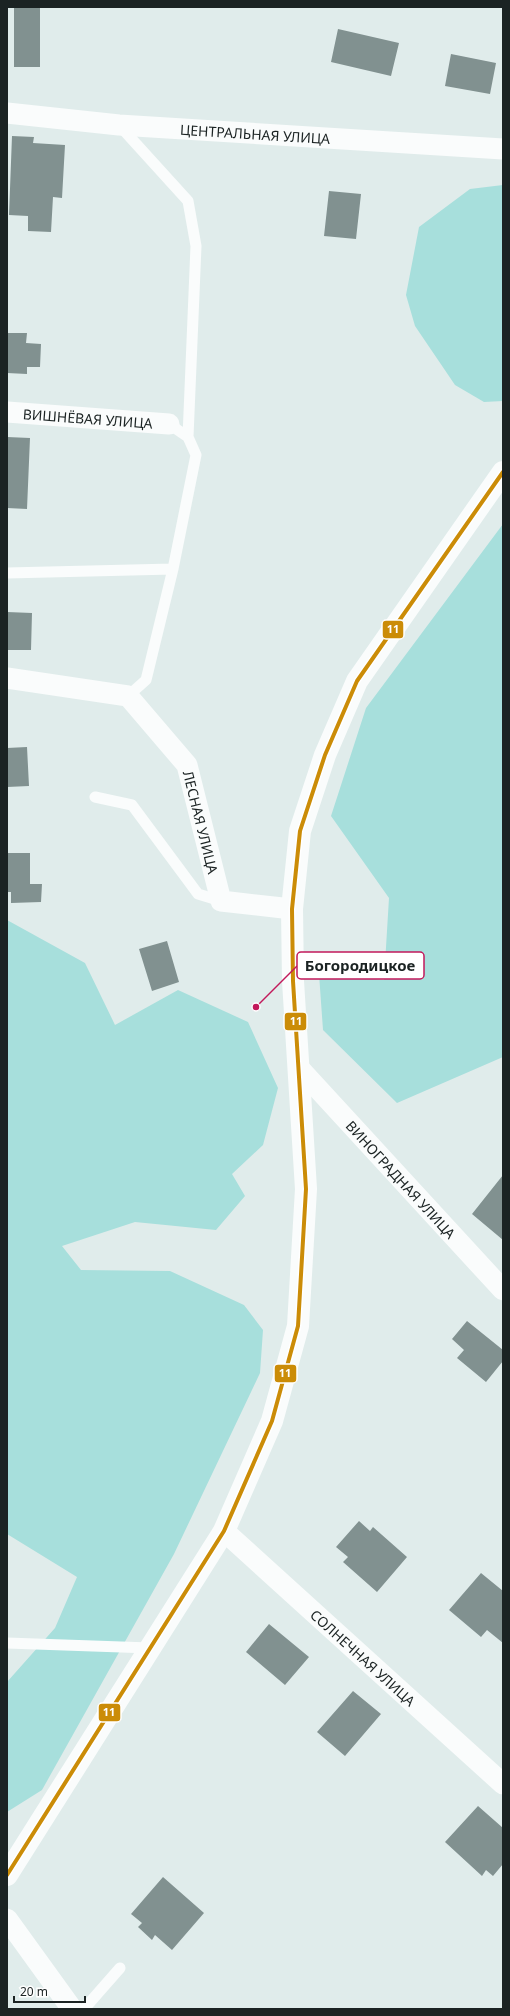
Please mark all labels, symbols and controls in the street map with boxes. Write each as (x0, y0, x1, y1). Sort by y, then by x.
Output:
street label: ЦЕНТРАЛЬНАЯ УЛИЦА (179, 119, 331, 148)
street label: ВИШНЁВАЯ УЛИЦА (22, 404, 153, 432)
line badge: 11 (382, 620, 404, 639)
text: 11 (387, 621, 399, 636)
street label: ЛЕСНАЯ УЛИЦА (179, 769, 223, 876)
callout: Богородицкое (297, 952, 424, 979)
text: Богородицкое (305, 955, 415, 975)
line badge: 11 (284, 1012, 307, 1031)
text: 11 (290, 1013, 302, 1028)
street label: ВИНОГРАДНАЯ УЛИЦА (342, 1116, 460, 1242)
line badge: 11 (274, 1364, 297, 1383)
text: 11 (279, 1365, 291, 1380)
street label: СОЛНЕЧНАЯ УЛИЦА (307, 1605, 420, 1710)
line badge: 11 (98, 1703, 121, 1722)
text: 11 (103, 1704, 115, 1719)
scale bar (14, 1978, 85, 2004)
text: 20 m (20, 1983, 48, 2000)

